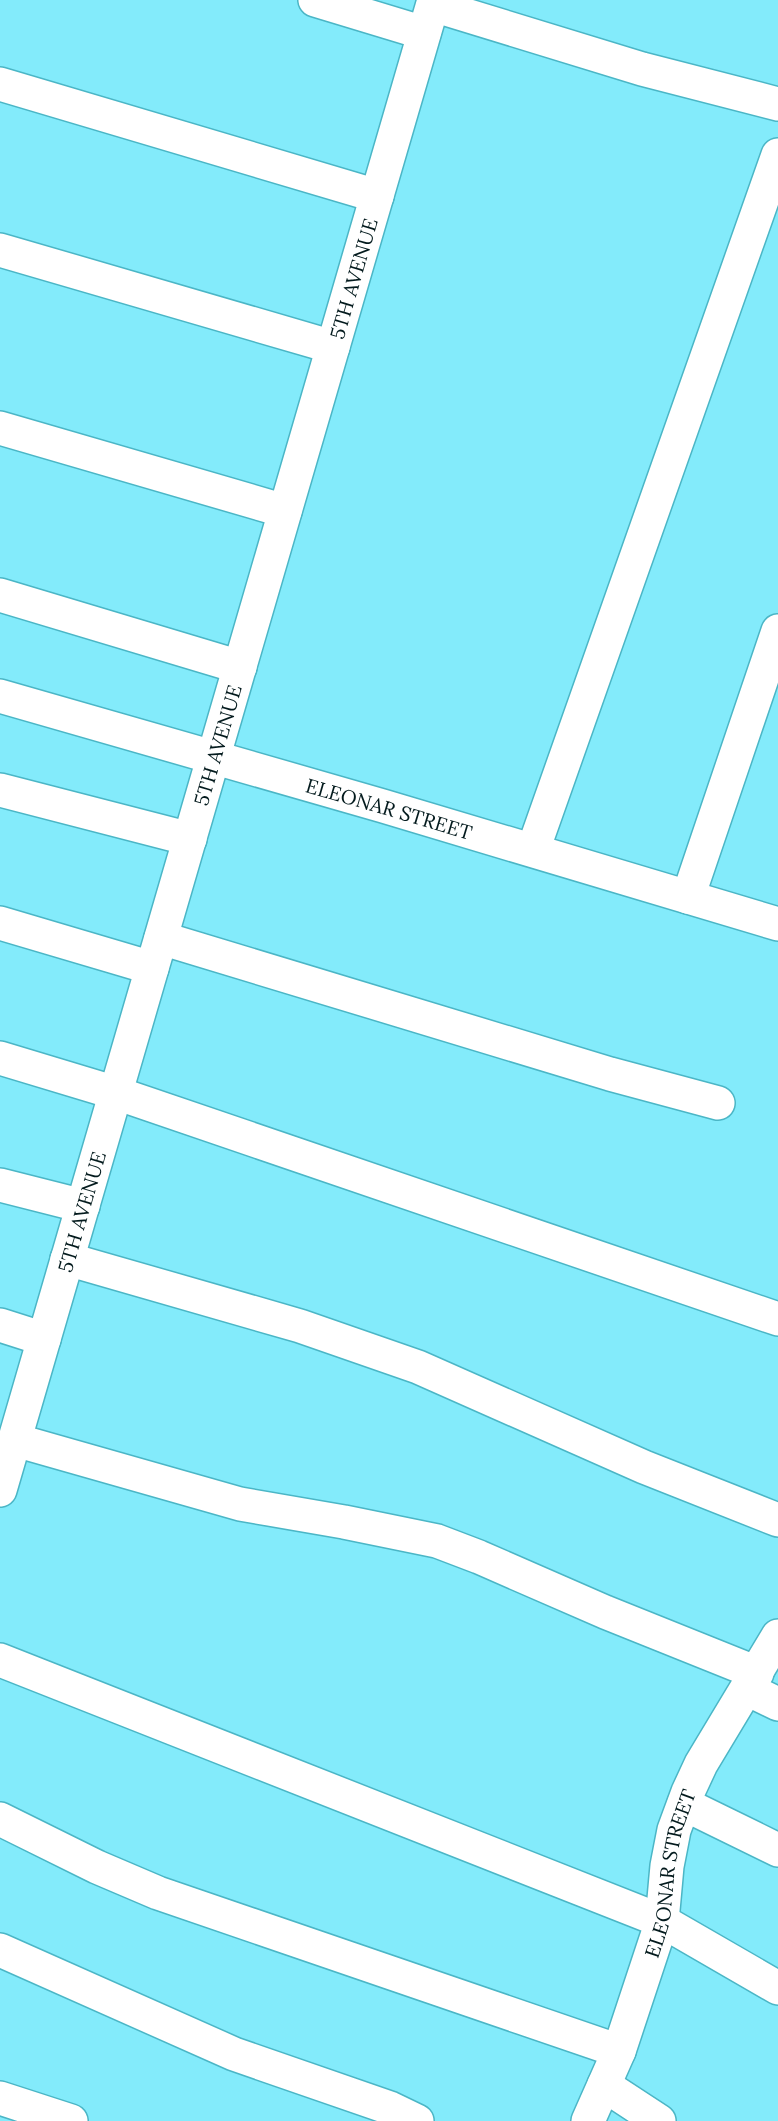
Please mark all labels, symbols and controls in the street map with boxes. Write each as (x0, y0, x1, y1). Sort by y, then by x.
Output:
street label: 5TH AVENUE (323, 215, 382, 342)
street label: 5TH AVENUE (188, 682, 246, 808)
street label: ELEONAR STREET (303, 772, 476, 845)
street label: 5TH AVENUE (52, 1148, 111, 1275)
street label: ELEONAR STREET (638, 1785, 701, 1961)

